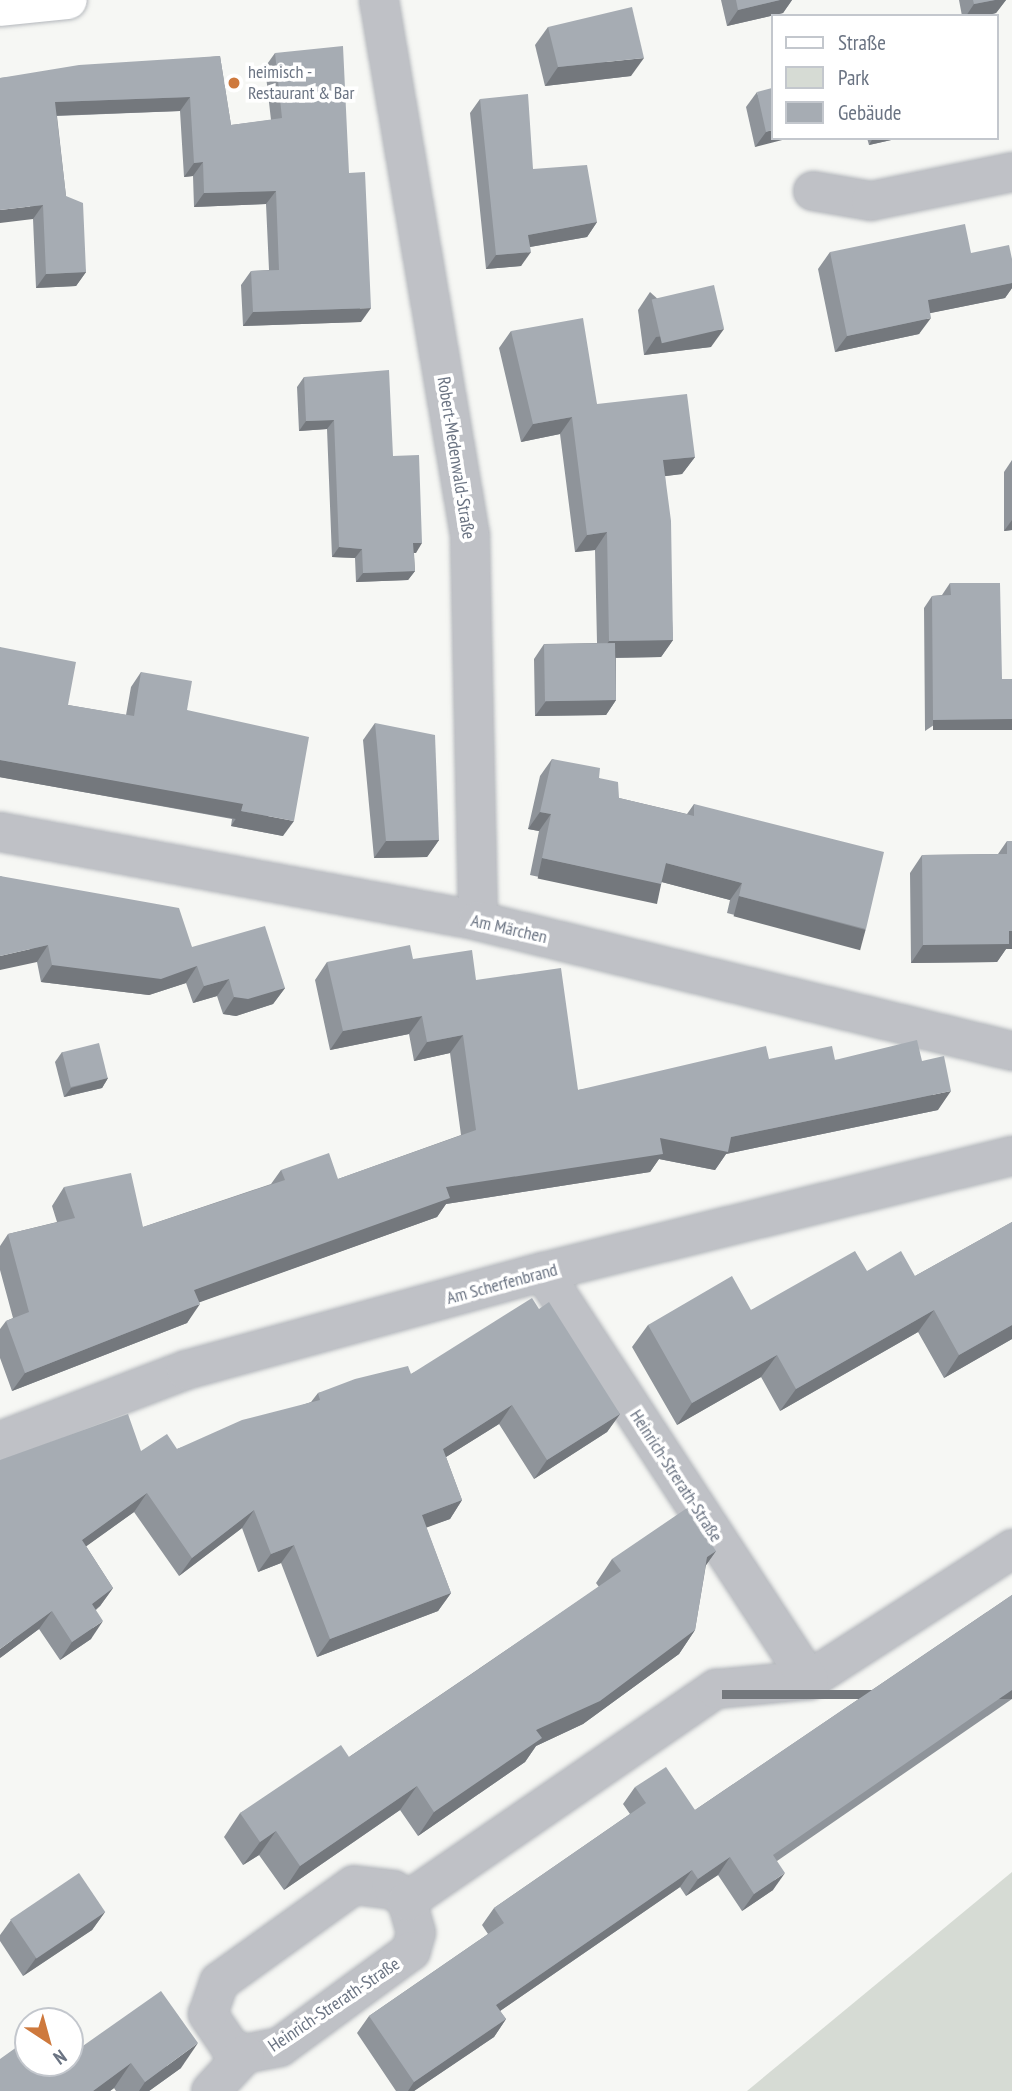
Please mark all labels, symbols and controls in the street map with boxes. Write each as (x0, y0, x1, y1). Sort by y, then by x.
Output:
legend (771, 14, 998, 140)
text: Straße (838, 29, 886, 56)
place label: heimisch - Restaurant & Bar (248, 62, 354, 104)
text: Park (838, 64, 869, 91)
marker: heimisch - Restaurant & Bar (226, 75, 242, 91)
text: Gebäude (838, 99, 901, 126)
street label: Robert-Medenwald-Straße (432, 375, 480, 541)
street label: Am Märchen (469, 910, 549, 948)
street label: Am Scherfenbrand (444, 1259, 560, 1309)
street label: Heinrich-Strerath-Straße (625, 1406, 727, 1546)
street label: Heinrich-Strerath-Straße (264, 1953, 404, 2057)
north arrow (14, 2007, 84, 2077)
text: N (49, 2045, 71, 2070)

